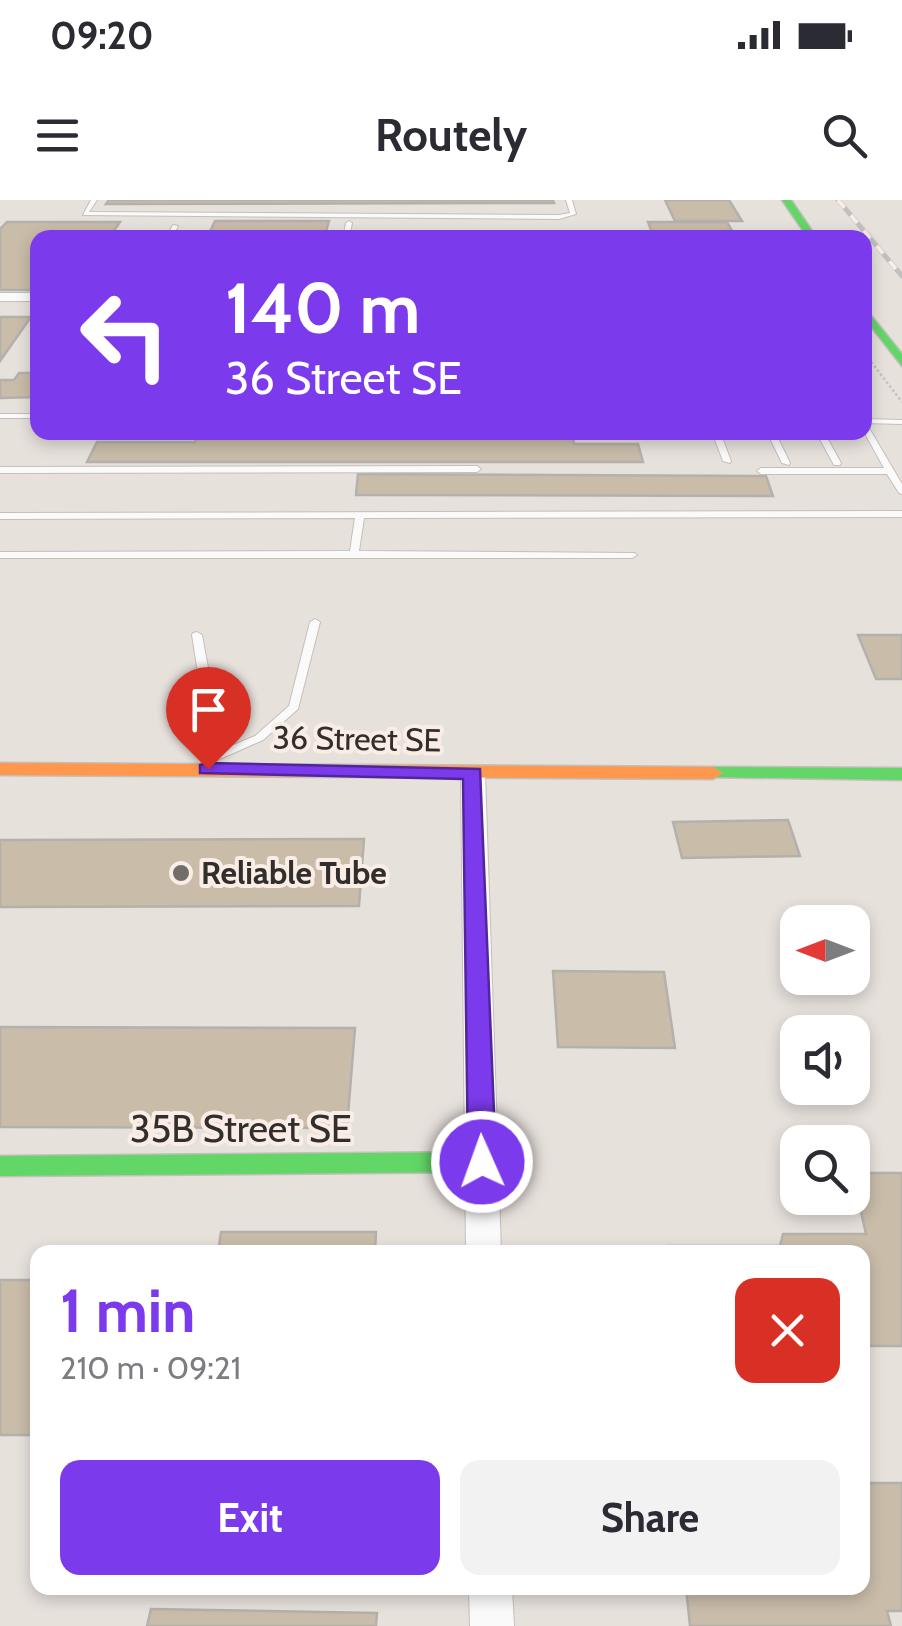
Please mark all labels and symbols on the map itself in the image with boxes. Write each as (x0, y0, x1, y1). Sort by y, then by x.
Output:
pin (166, 667, 251, 770)
street label: 36 Street SE (272, 718, 442, 759)
place label: Reliable Tube (201, 853, 387, 892)
marker: Reliable Tube (170, 862, 192, 884)
north arrow (780, 905, 870, 995)
street label: 35B Street SE (130, 1105, 352, 1152)
position arrow (430, 1110, 534, 1214)

